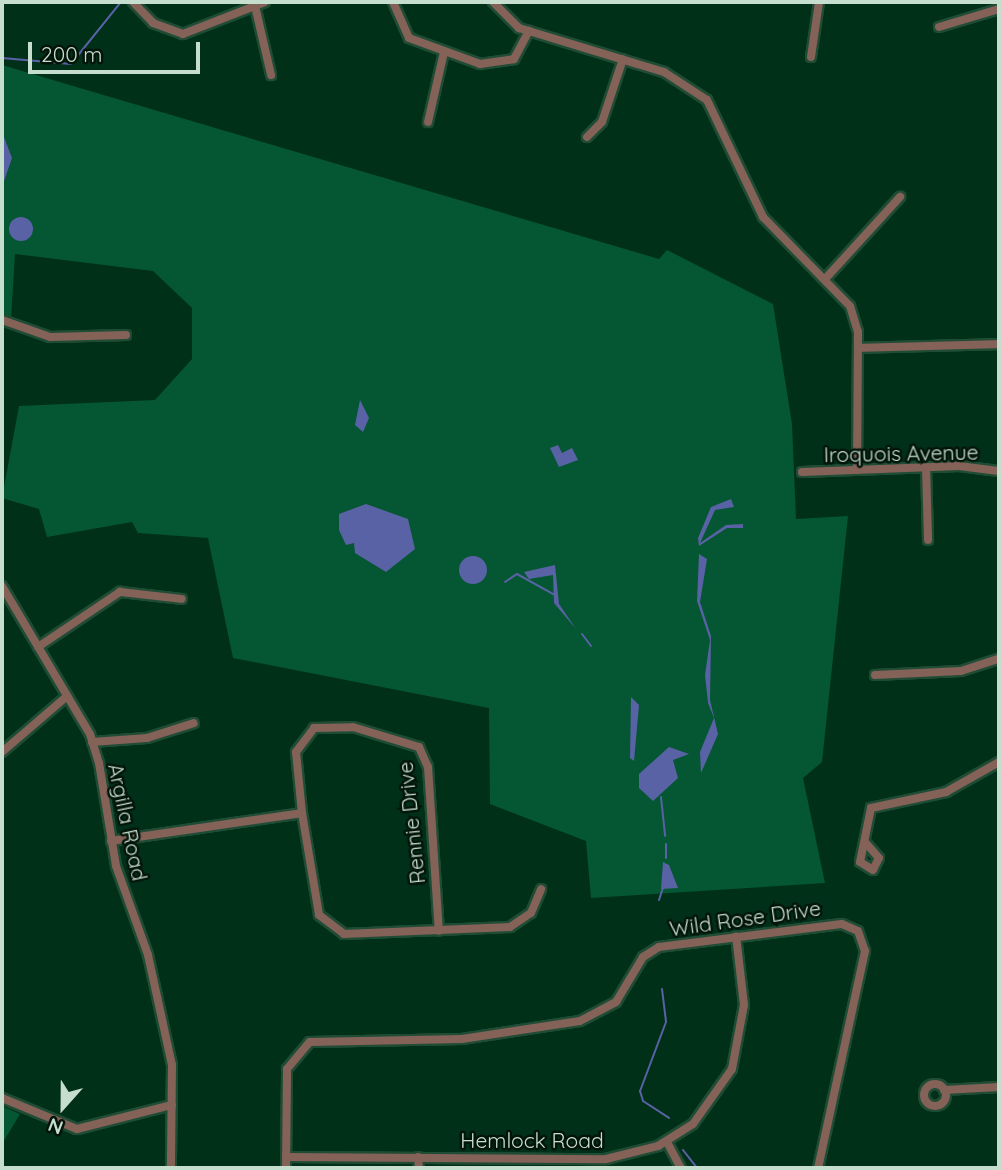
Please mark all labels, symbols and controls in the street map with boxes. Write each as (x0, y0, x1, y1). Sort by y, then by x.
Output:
scale bar (32, 28, 203, 72)
text: 200 m (41, 41, 103, 67)
street label: Iroquois Avenue (823, 439, 979, 467)
street label: Argilla Road (103, 761, 153, 883)
street label: Rennie Drive (392, 761, 430, 885)
street label: Wild Rose Drive (668, 895, 822, 941)
north arrow (28, 1072, 98, 1142)
text: N (45, 1113, 66, 1140)
street label: Hemlock Road (460, 1127, 604, 1153)

